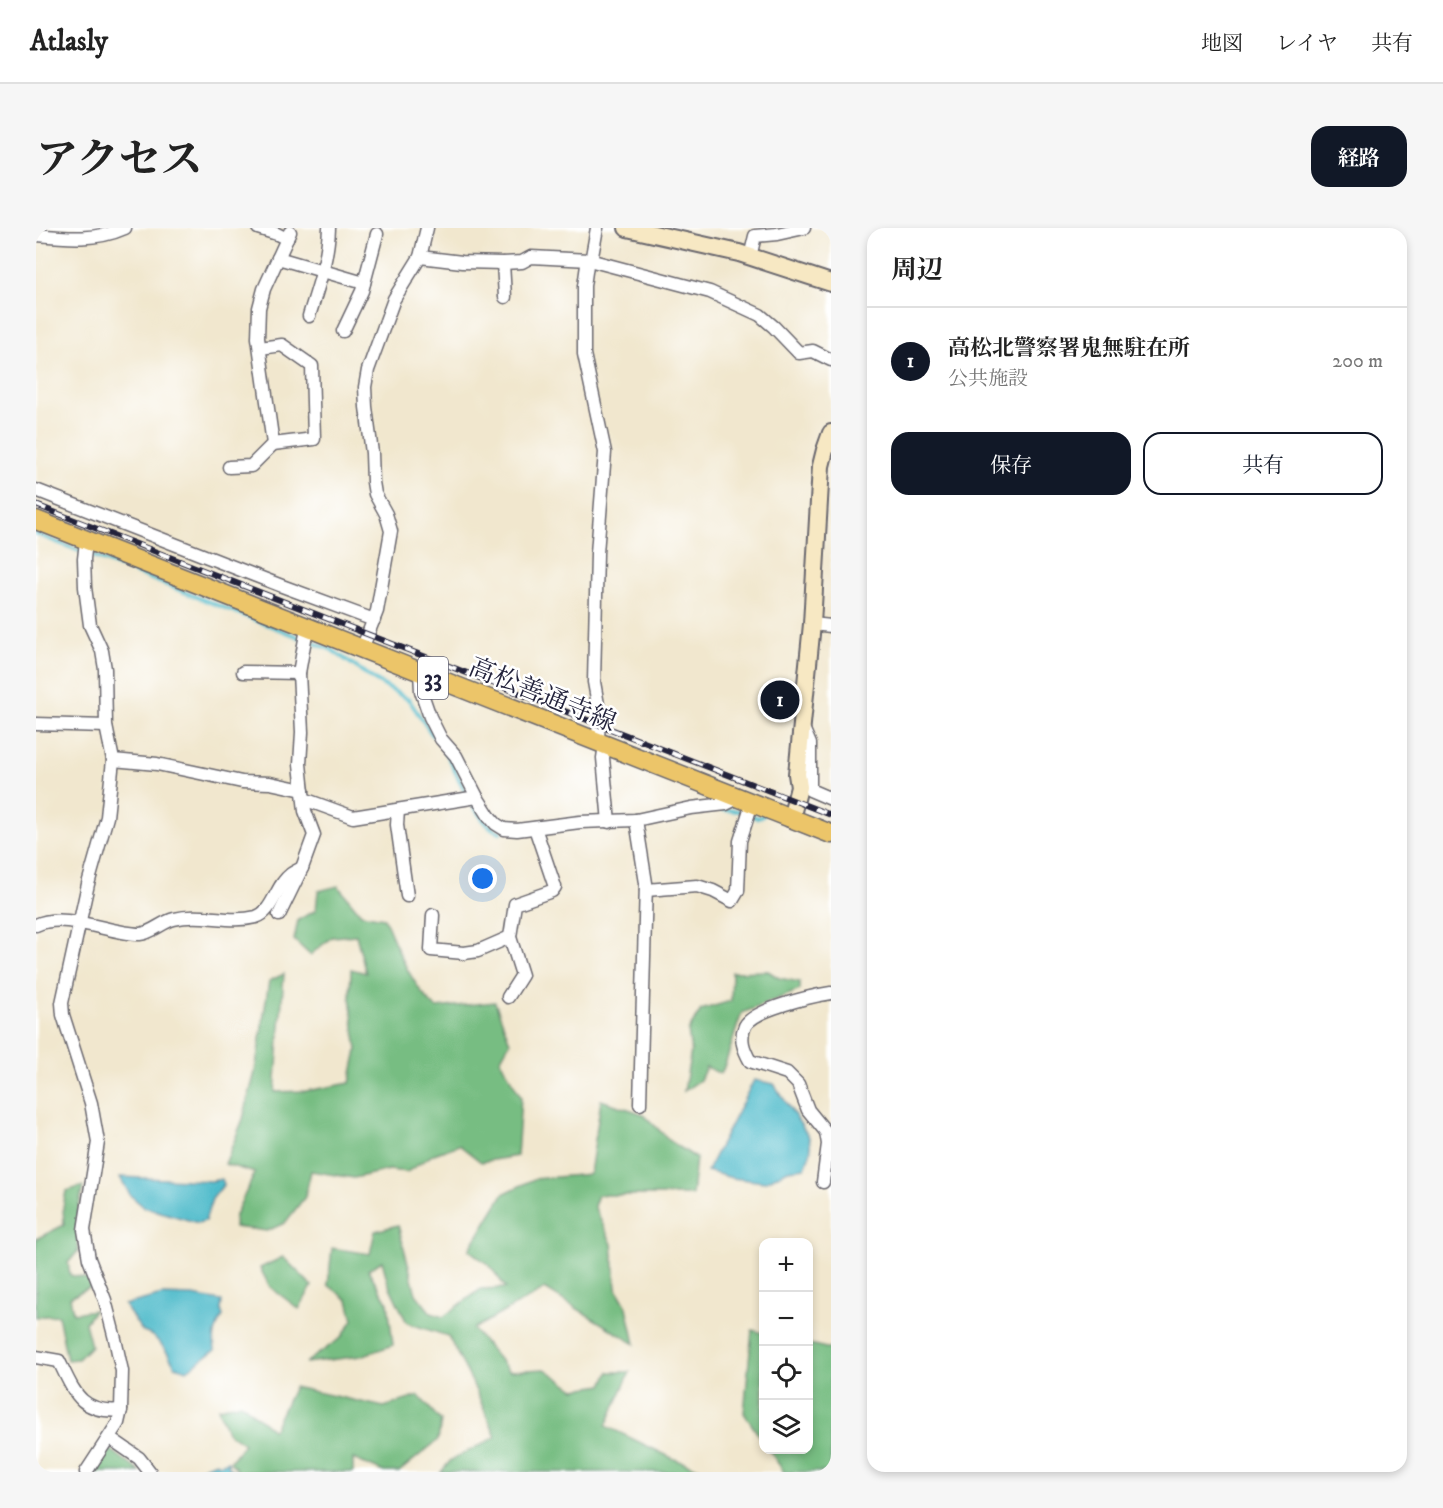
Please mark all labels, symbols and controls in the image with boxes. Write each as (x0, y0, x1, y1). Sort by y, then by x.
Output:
text: Atlasly (30, 24, 108, 59)
text: 地図 (1201, 31, 1243, 57)
text: レイヤ (1276, 31, 1338, 57)
text: 共有 (1371, 31, 1413, 57)
button: 経路 (1311, 126, 1407, 187)
text: アクセス (36, 135, 203, 187)
text: 周辺 (891, 254, 943, 287)
text: 高松北警察署鬼無駐在所 (948, 335, 1190, 362)
text: 1 (907, 349, 914, 374)
text: 200 m (1332, 349, 1383, 374)
text: 公共施設 (948, 367, 1028, 392)
button: 保存 (891, 432, 1131, 495)
button: 共有 (1143, 432, 1383, 495)
street label: 高松善通寺線 (464, 651, 621, 740)
road number: 33 (418, 657, 448, 699)
pin: 1 (760, 678, 800, 722)
your location (468, 864, 497, 893)
map controls (759, 1238, 813, 1454)
button: + (759, 1238, 813, 1292)
button: − (759, 1292, 813, 1346)
button: locate (759, 1346, 813, 1400)
button: layers (759, 1400, 813, 1454)

